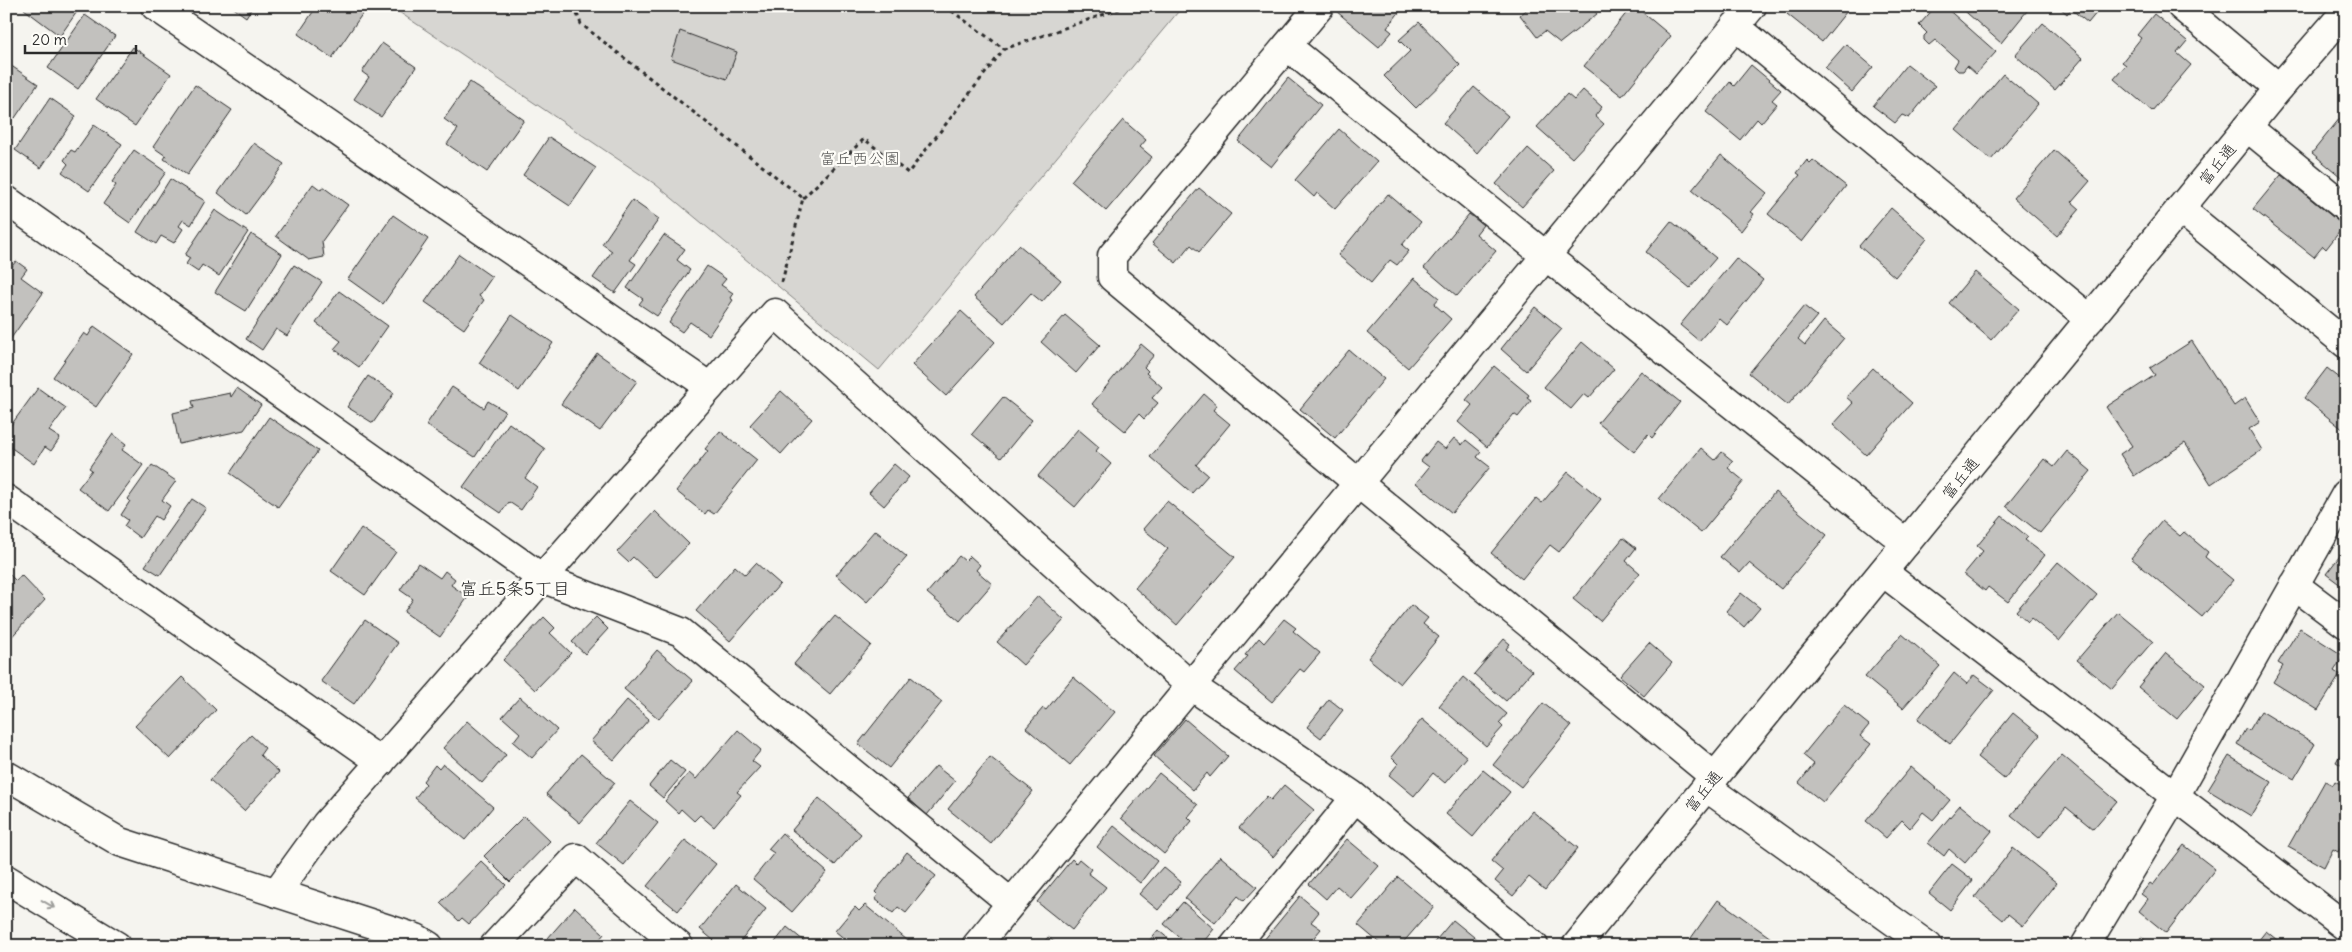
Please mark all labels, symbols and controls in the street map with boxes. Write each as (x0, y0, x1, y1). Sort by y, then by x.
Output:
scale bar (25, 22, 136, 54)
text: 20 m (32, 30, 67, 49)
street label: 富丘通 (2194, 139, 2240, 189)
park label: 富丘西公園 (820, 148, 900, 168)
street label: 富丘通 (1937, 453, 1983, 503)
district label: 富丘5条5丁目 (460, 577, 570, 600)
street label: 富丘通 (1680, 766, 1726, 816)
one-way arrow (40, 900, 54, 910)

